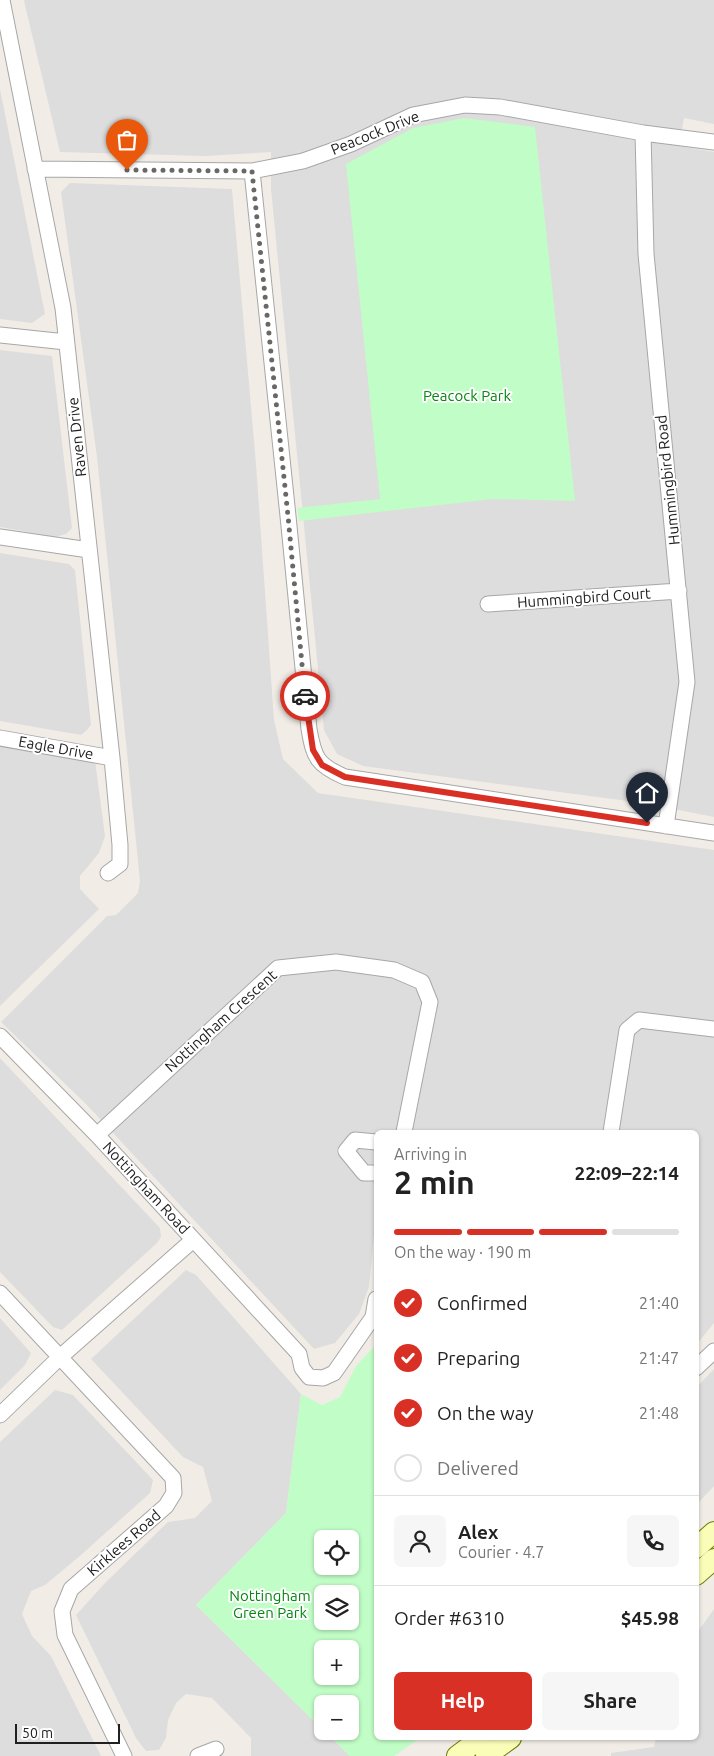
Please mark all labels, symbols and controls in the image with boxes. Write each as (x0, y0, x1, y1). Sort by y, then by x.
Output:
street label: Peacock Drive (328, 107, 421, 158)
pin (106, 119, 148, 170)
icon: bag (113, 126, 141, 154)
park label: Peacock Park (423, 387, 512, 404)
street label: Raven Drive (64, 396, 89, 478)
street label: Hummingbird Road (652, 414, 683, 546)
street label: Hummingbird Court (516, 584, 652, 611)
courier (280, 671, 330, 721)
icon: car (291, 682, 319, 710)
street label: Eagle Drive (17, 733, 95, 762)
pin (626, 772, 668, 823)
icon: home (633, 779, 661, 807)
street label: Nottingham Crescent (161, 966, 280, 1075)
street label: Nottingham Road (99, 1138, 193, 1237)
text: Arriving in (394, 1145, 467, 1163)
text: 22:09–22:14 (574, 1162, 679, 1184)
text: 2 min (394, 1164, 475, 1200)
text: On the way · 190 m (394, 1243, 531, 1261)
icon: check (394, 1289, 422, 1317)
text: Confirmed (437, 1292, 528, 1314)
text: 21:40 (639, 1294, 679, 1312)
icon: check (394, 1344, 422, 1372)
text: Preparing (437, 1347, 521, 1369)
text: 21:47 (639, 1349, 679, 1367)
icon: check (394, 1399, 422, 1427)
text: On the way (437, 1402, 534, 1424)
text: 21:48 (639, 1404, 679, 1422)
text: Delivered (437, 1457, 519, 1479)
street label: Kirklees Road (84, 1506, 164, 1579)
button: person (394, 1515, 446, 1567)
button: phone (627, 1515, 679, 1567)
text: Alex (458, 1521, 498, 1543)
map controls (314, 1530, 359, 1740)
button: locate (314, 1530, 359, 1575)
text: Courier · 4.7 (458, 1543, 544, 1561)
button: layers (314, 1585, 359, 1630)
park label: Nottingham Green Park (229, 1587, 311, 1621)
text: Order #6310 (394, 1607, 504, 1629)
text: $45.98 (621, 1607, 679, 1629)
button: + (314, 1640, 359, 1685)
button: Help (394, 1672, 532, 1730)
button: Share (542, 1672, 679, 1730)
button: − (314, 1695, 359, 1740)
scale bar (15, 1721, 120, 1744)
text: 50 m (22, 1725, 53, 1741)

